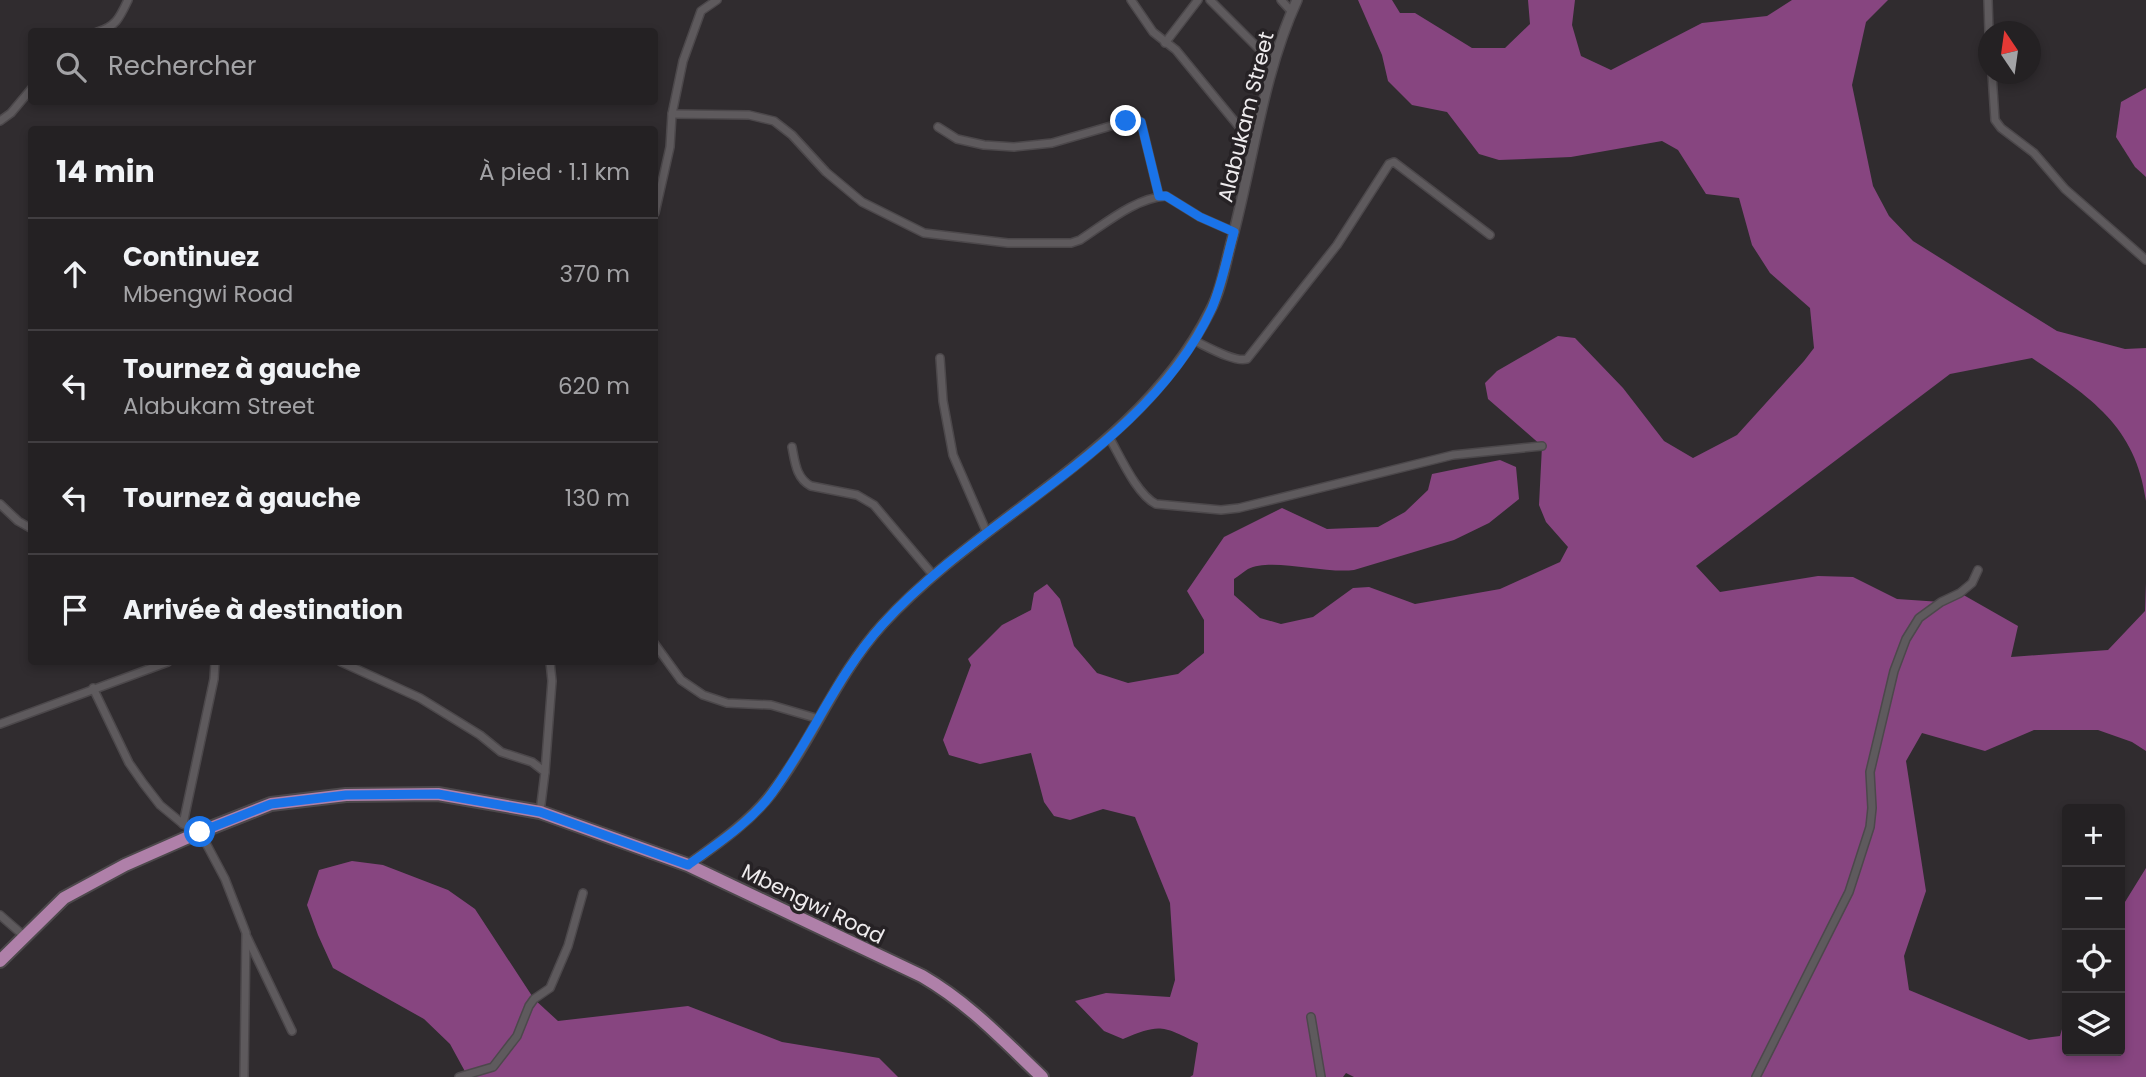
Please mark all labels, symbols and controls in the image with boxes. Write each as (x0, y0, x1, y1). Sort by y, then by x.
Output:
north arrow (1978, 21, 2041, 84)
search box (28, 28, 658, 105)
street label: Alabukam Street (1210, 29, 1281, 205)
icon: search (52, 48, 90, 86)
text: Rechercher (108, 48, 256, 84)
route end (1110, 105, 1141, 136)
text: 14 min (56, 150, 155, 193)
text: À pied · 1.1 km (479, 156, 630, 188)
text: Continuez (123, 239, 259, 275)
icon: ahead (56, 255, 94, 293)
text: 370 m (560, 258, 630, 290)
text: Mbengwi Road (123, 278, 293, 310)
text: Tournez à gauche (123, 351, 361, 387)
icon: left (56, 367, 94, 405)
text: 620 m (558, 370, 630, 402)
text: Alabukam Street (123, 390, 315, 422)
icon: left (56, 479, 94, 517)
text: Tournez à gauche (123, 480, 361, 516)
text: 130 m (565, 482, 630, 514)
icon: arrive (56, 591, 94, 629)
text: Arrivée à destination (123, 592, 403, 628)
map controls (2062, 804, 2125, 1056)
button: + (2062, 804, 2125, 867)
route start (184, 816, 215, 847)
street label: Mbengwi Road (737, 856, 889, 951)
button: − (2062, 867, 2125, 930)
button: locate (2062, 930, 2125, 993)
button: layers (2062, 993, 2125, 1056)

